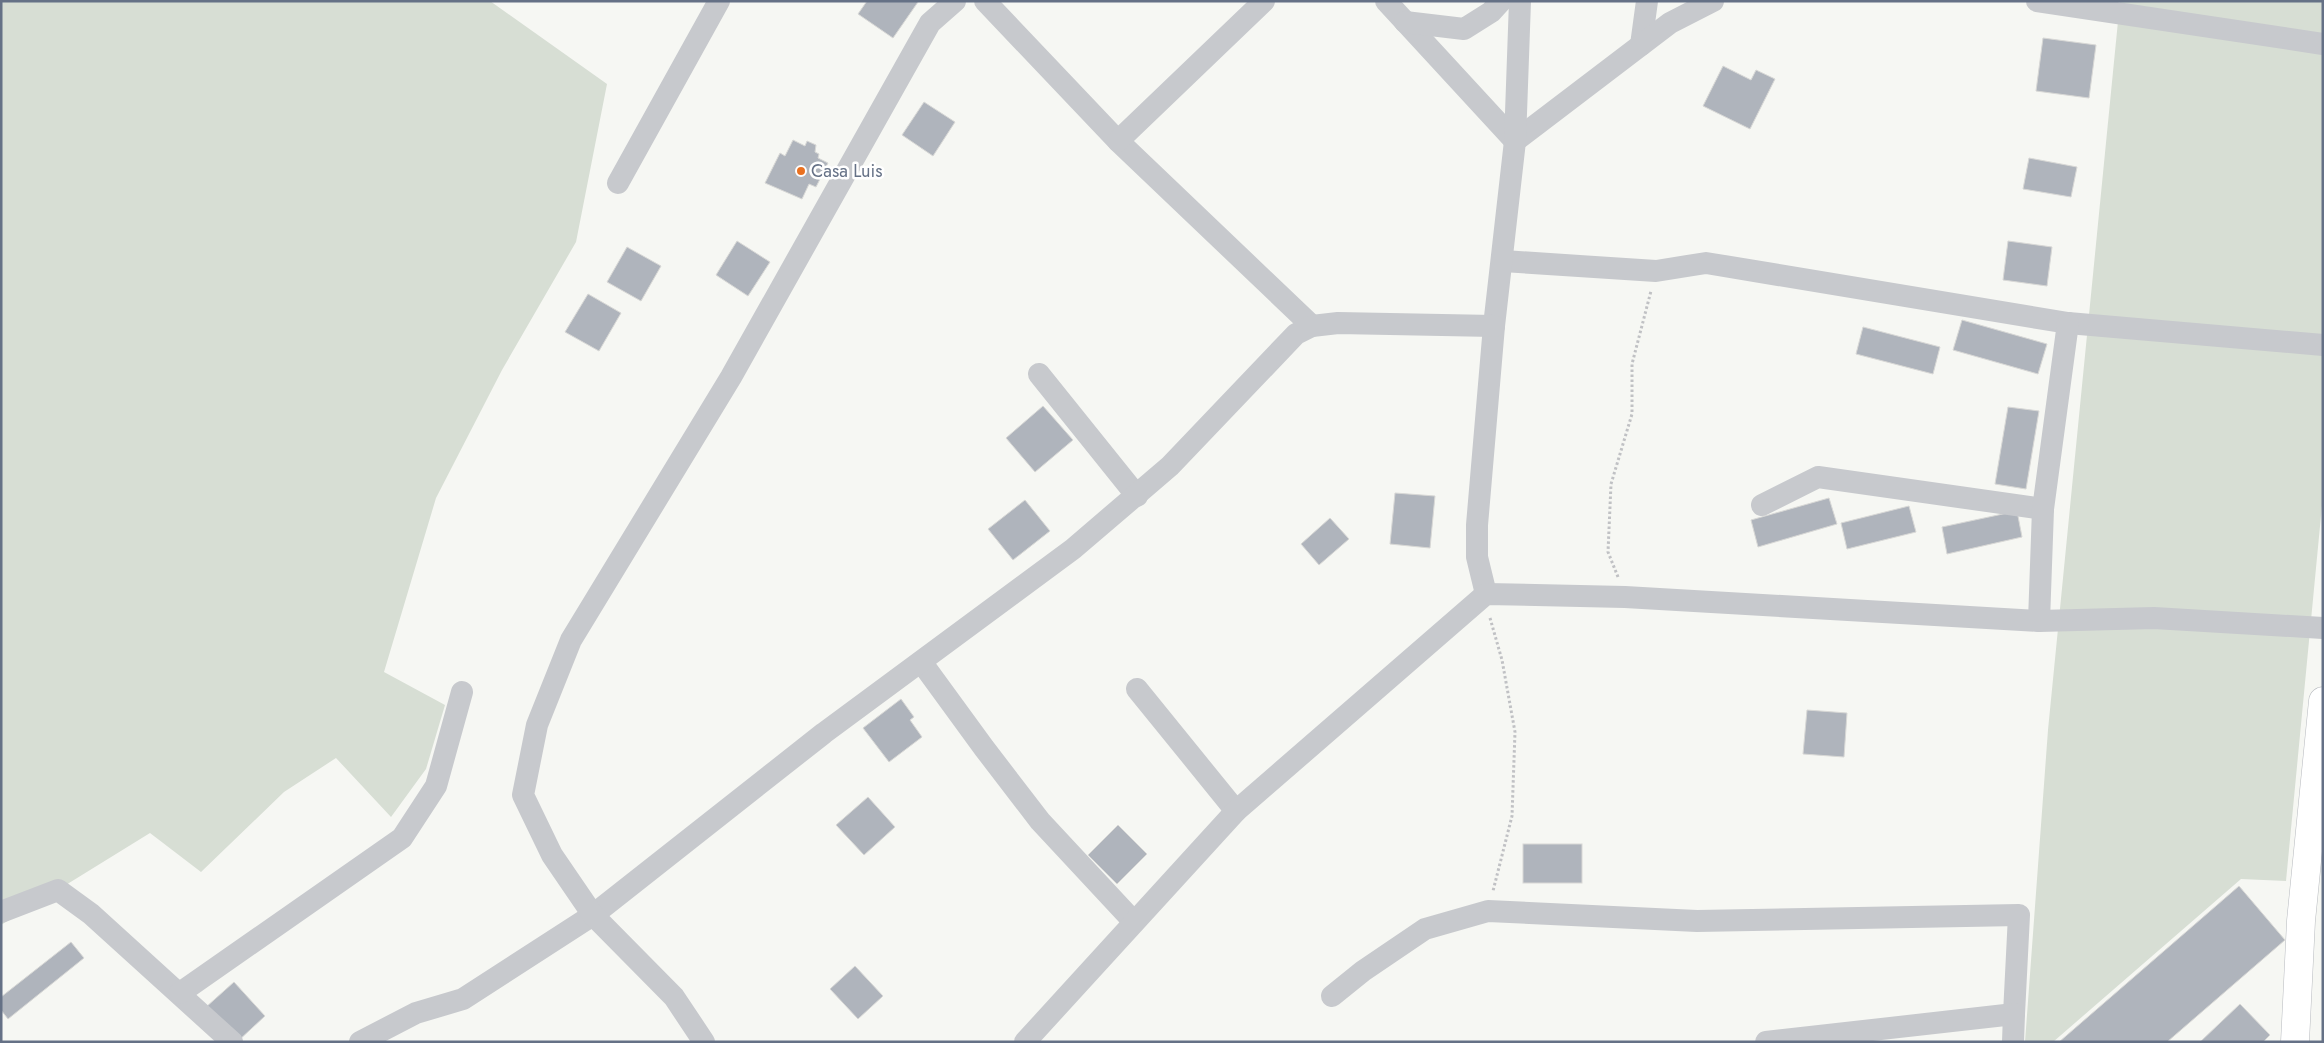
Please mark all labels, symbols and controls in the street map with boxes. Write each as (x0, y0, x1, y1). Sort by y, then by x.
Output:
place label: Casa Luis (811, 158, 882, 184)
marker: Casa Luis (795, 165, 807, 177)

